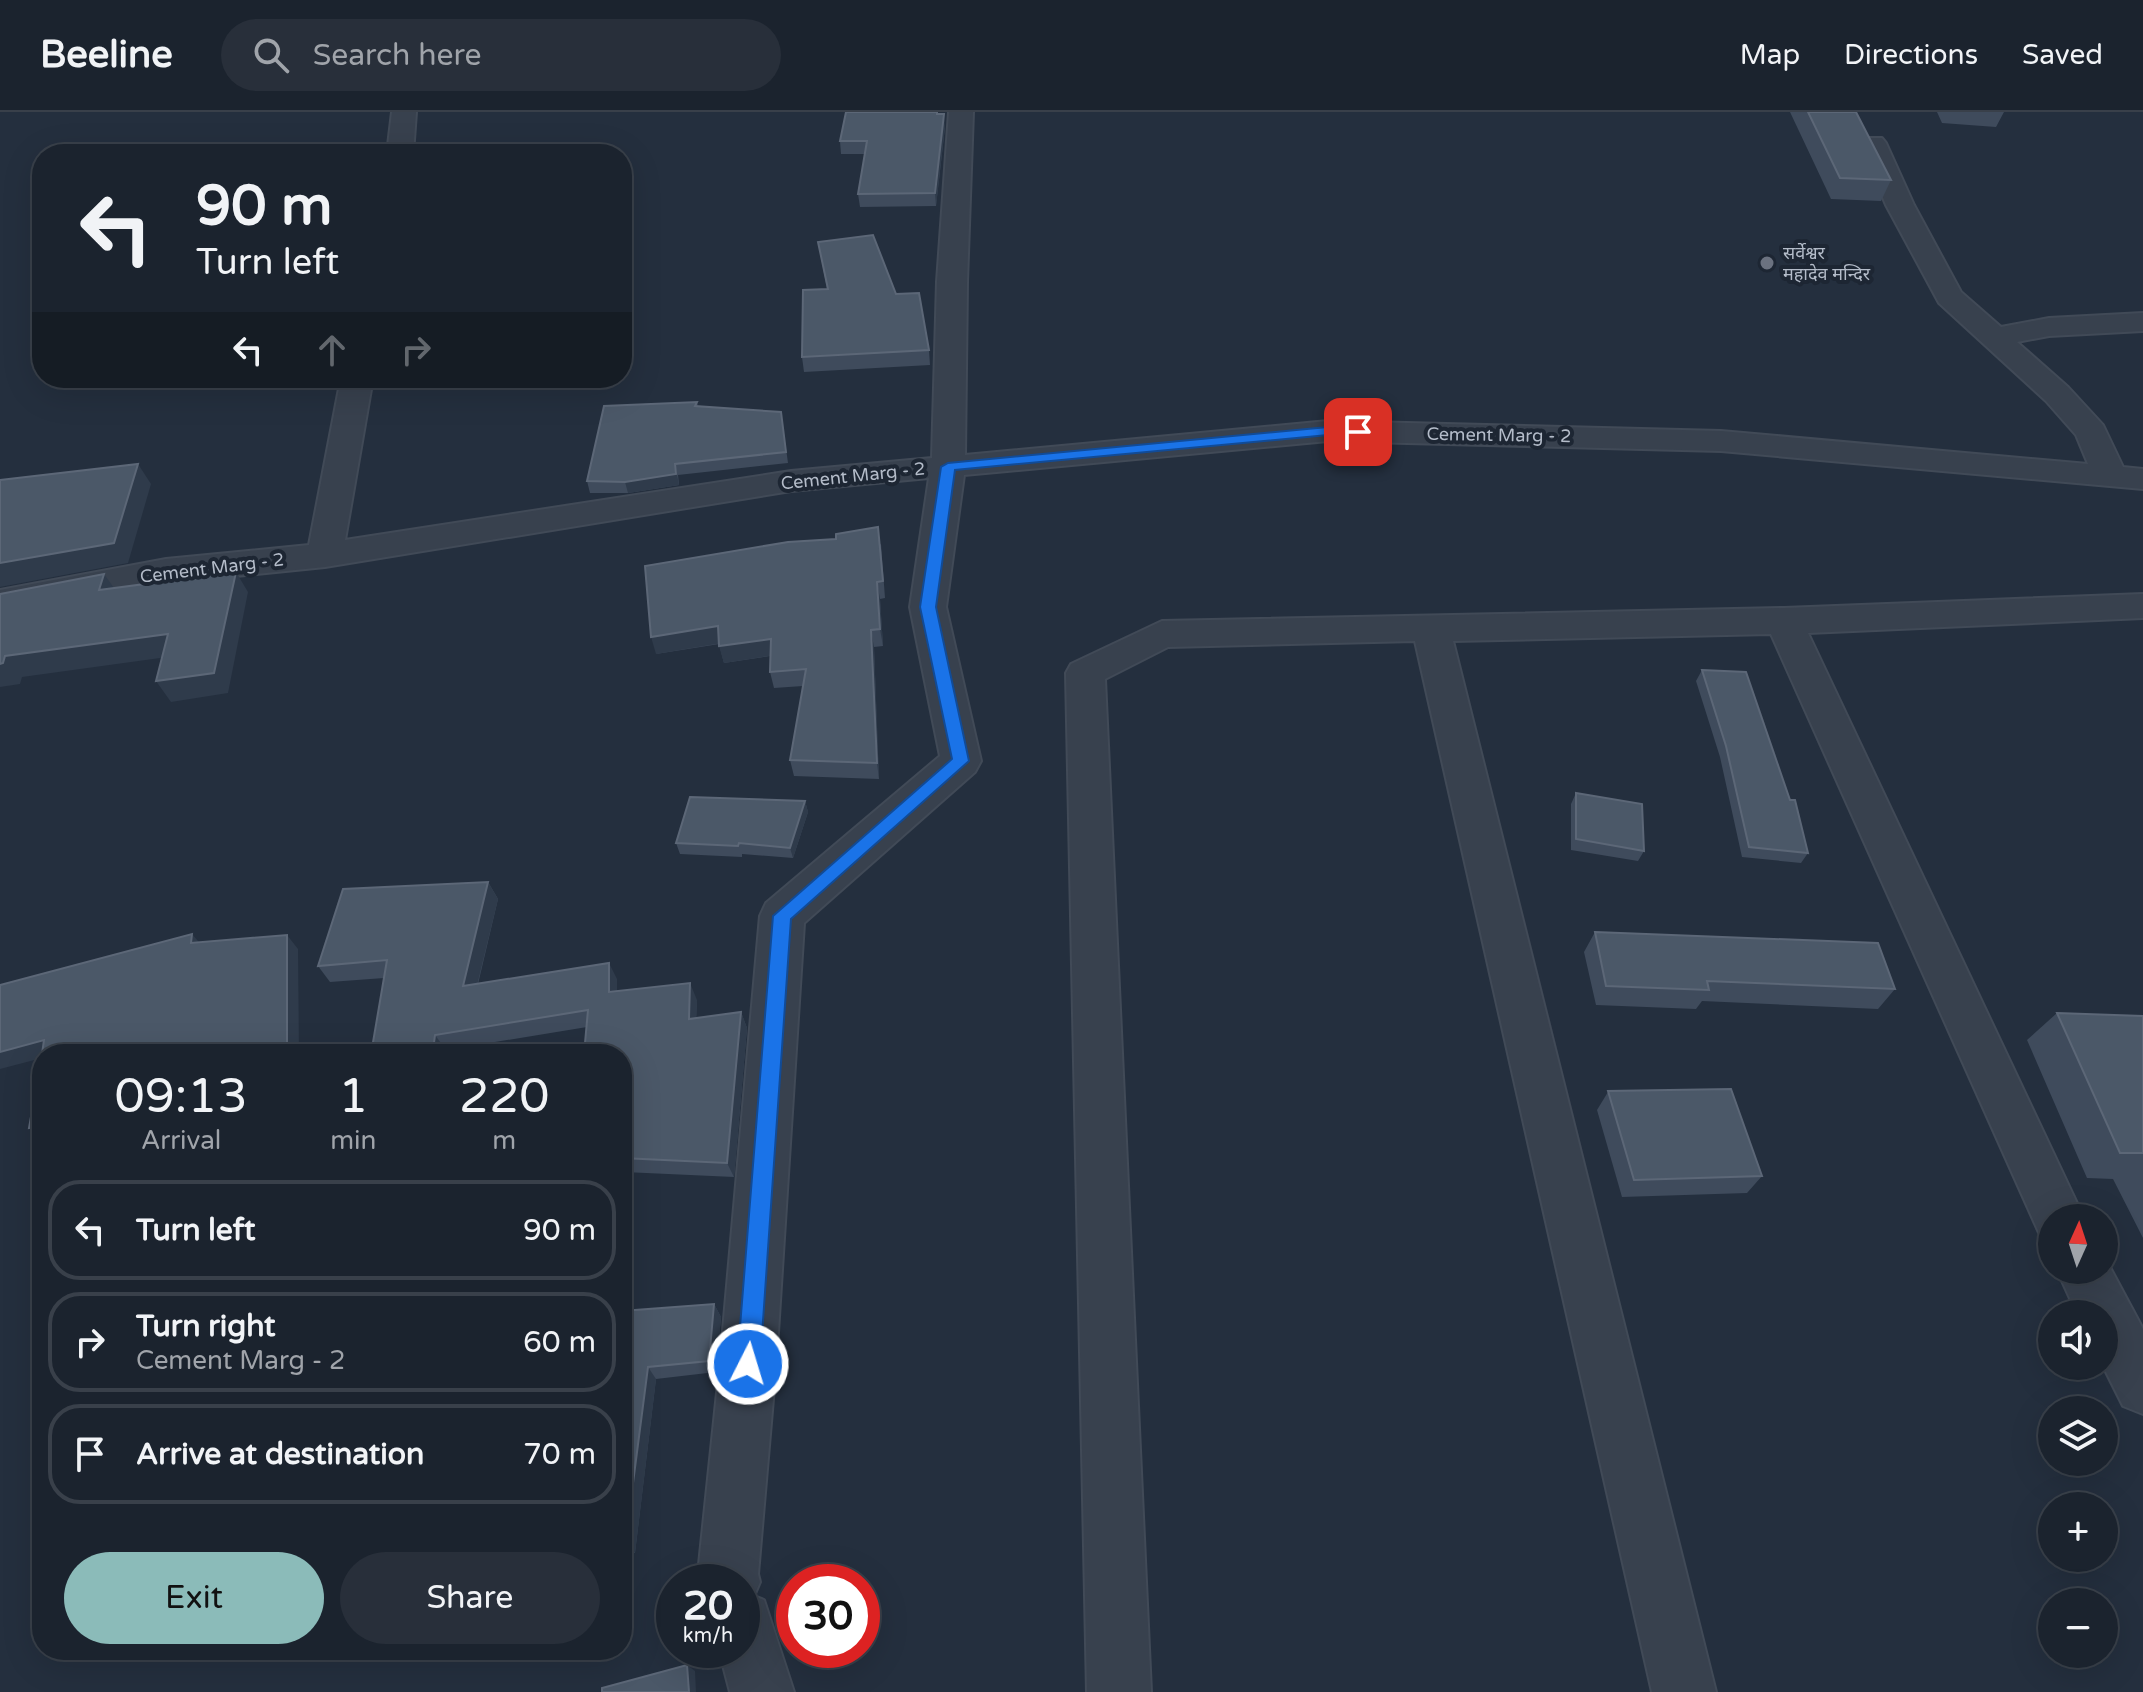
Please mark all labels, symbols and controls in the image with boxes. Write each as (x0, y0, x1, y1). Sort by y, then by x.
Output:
search box (221, 19, 781, 91)
text: Beeline (40, 32, 173, 78)
icon: search (249, 33, 293, 77)
text: Search here (313, 37, 481, 74)
text: Map (1740, 38, 1800, 72)
text: Directions (1844, 38, 1978, 72)
text: Saved (2022, 38, 2103, 72)
text: 90 m (196, 173, 332, 240)
icon: left (64, 176, 168, 280)
text: Turn left (196, 241, 339, 284)
place label: सर्वेश्वर महादेव मन्दिर (1783, 242, 1871, 285)
marker: सर्वेश्वर महादेव मन्दिर (1758, 254, 1776, 272)
icon: left (226, 328, 270, 372)
icon: ahead (310, 328, 354, 372)
icon: right (394, 328, 438, 372)
pin (1324, 398, 1392, 466)
icon: arrive (1336, 410, 1380, 454)
street label: Cement Marg - 2 (1426, 423, 1572, 447)
street label: Cement Marg - 2 (780, 457, 926, 495)
street label: Cement Marg - 2 (139, 548, 285, 588)
text: 09:13 (115, 1068, 248, 1126)
text: 1 (338, 1068, 368, 1126)
text: 220 (459, 1068, 549, 1126)
text: Arrival (141, 1125, 221, 1156)
text: min (330, 1125, 376, 1156)
text: m (492, 1125, 516, 1156)
north arrow (2038, 1204, 2118, 1284)
map controls (2038, 1204, 2118, 1668)
icon: left (68, 1208, 112, 1252)
text: Turn left (136, 1212, 255, 1249)
text: 90 m (523, 1212, 596, 1249)
button: sound (2038, 1300, 2118, 1380)
text: Turn right (136, 1308, 276, 1345)
icon: right (68, 1320, 112, 1364)
position arrow (706, 1322, 790, 1406)
text: 60 m (523, 1324, 596, 1361)
text: Cement Marg - 2 (136, 1345, 345, 1376)
button: layers (2038, 1396, 2118, 1476)
icon: arrive (68, 1432, 112, 1476)
text: Arrive at destination (136, 1436, 424, 1473)
text: 70 m (523, 1436, 596, 1473)
button: + (2038, 1492, 2118, 1572)
button: Exit (64, 1552, 324, 1644)
button: Share (340, 1552, 600, 1644)
speed limit sign: 30 (776, 1564, 880, 1668)
text: 20 (683, 1582, 733, 1630)
button: − (2038, 1588, 2118, 1668)
text: km/h (683, 1624, 733, 1648)

